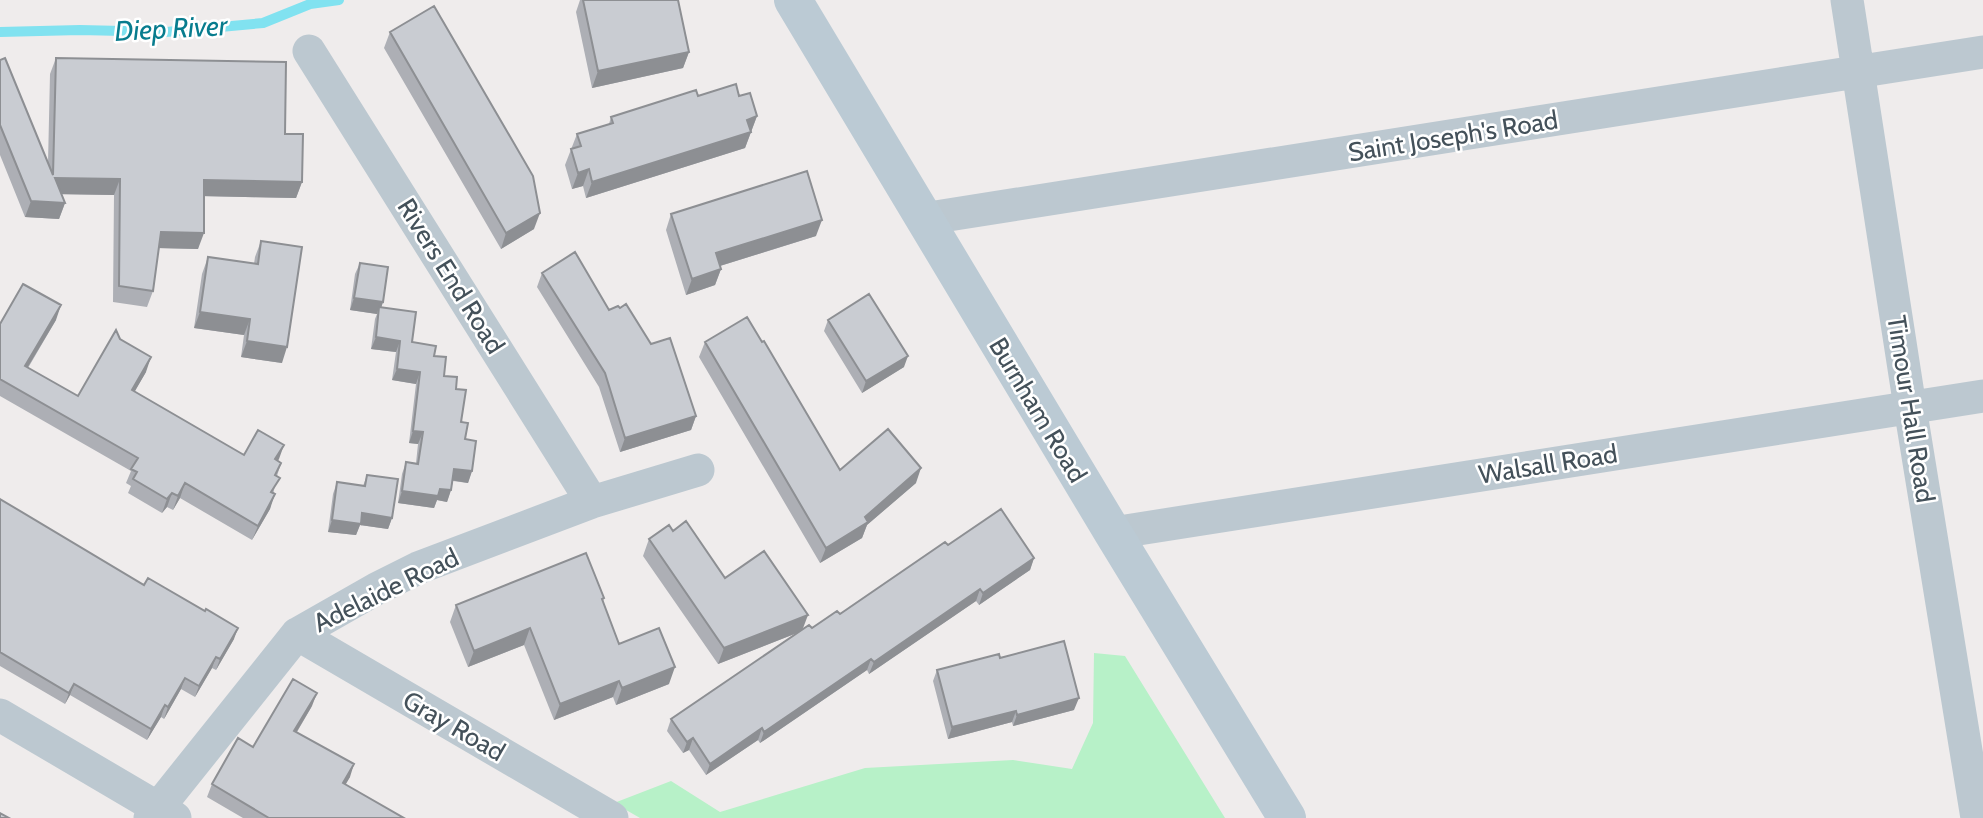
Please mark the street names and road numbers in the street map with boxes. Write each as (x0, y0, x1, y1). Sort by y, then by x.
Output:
street label: Saint Joseph's Road (1346, 104, 1560, 168)
street label: Rivers End Road (391, 192, 511, 360)
street label: Timour Hall Road (1880, 313, 1942, 505)
street label: Burnham Road (982, 332, 1094, 488)
street label: Walsall Road (1476, 437, 1620, 491)
street label: Adelaide Road (308, 541, 464, 639)
street label: Gray Road (397, 684, 511, 768)

